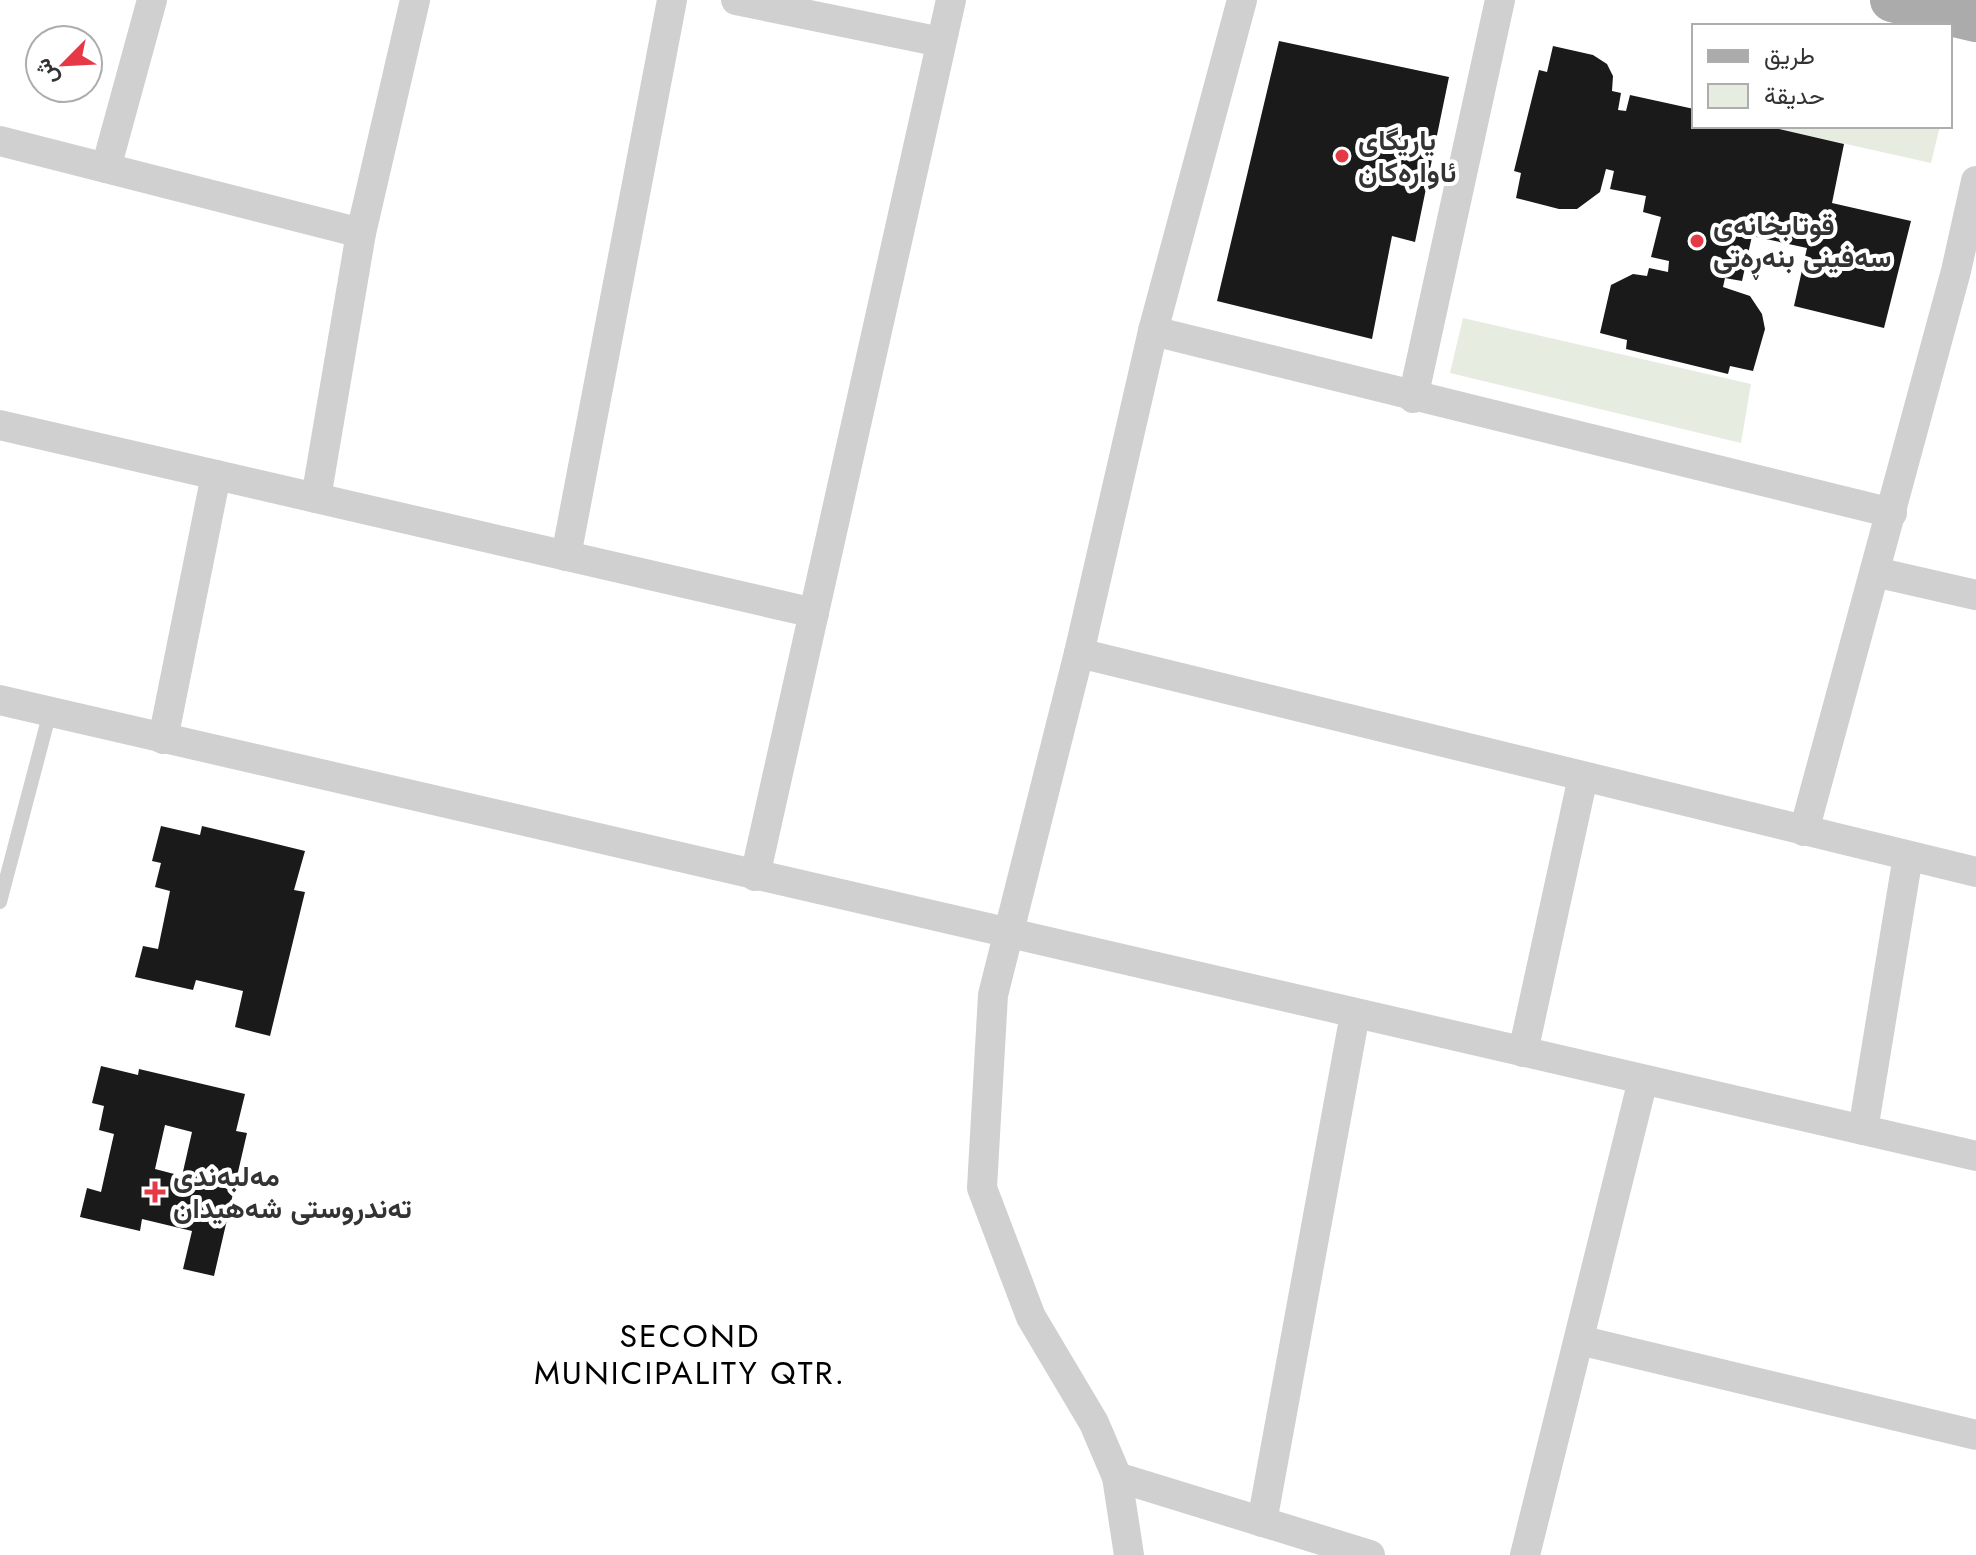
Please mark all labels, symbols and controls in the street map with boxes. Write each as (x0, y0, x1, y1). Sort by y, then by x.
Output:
north arrow (24, 24, 104, 104)
legend (1692, 24, 1952, 128)
text: طريق (1764, 38, 1815, 73)
text: ش (26, 54, 66, 91)
text: حديقة (1764, 78, 1825, 113)
place label: یاریگای ئاوارەکان (1358, 120, 1456, 193)
marker: یاریگای ئاوارەکان (1333, 147, 1351, 165)
place label: قوتابخانەی سەفینی بنەڕەتی (1713, 205, 1891, 280)
marker: قوتابخانەی سەفینی بنەڕەتی (1688, 232, 1706, 250)
place label: مەلبەندی تەندروستی شەهیدان (173, 1156, 412, 1229)
marker: مەلبەندی تەندروستی شەهیدان (144, 1181, 166, 1203)
district label: SECOND MUNICIPALITY QTR. (534, 1313, 846, 1396)

